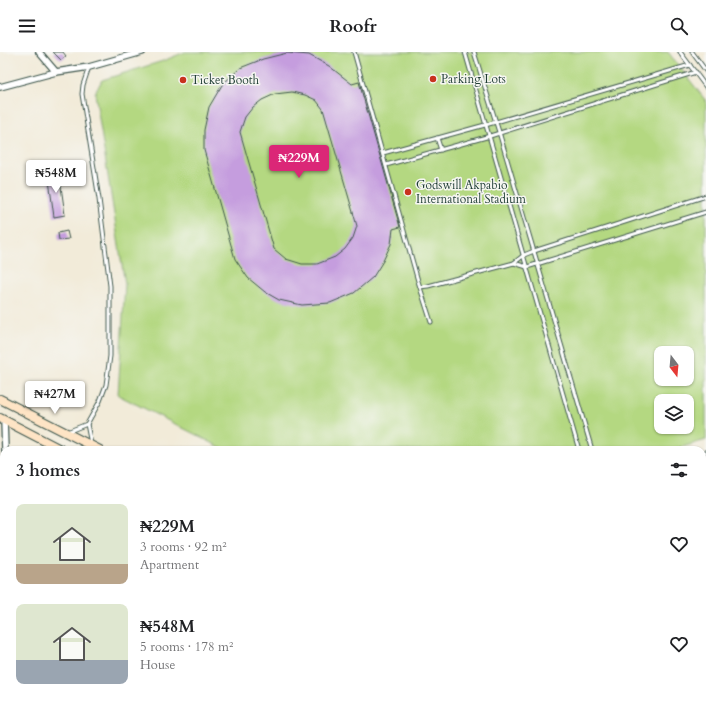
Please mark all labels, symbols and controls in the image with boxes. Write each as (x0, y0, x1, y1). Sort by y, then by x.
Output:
text: Roofr (329, 14, 377, 39)
icon: menu (16, 15, 38, 37)
icon: search (668, 15, 690, 37)
place label: Parking Lots (441, 71, 506, 87)
place label: Ticket Booth (191, 72, 259, 88)
marker: Parking Lots (428, 74, 438, 84)
marker: Ticket Booth (178, 75, 188, 85)
pin: ₦229M (271, 145, 327, 179)
text: ₦229M (278, 149, 320, 167)
pin: ₦548M (28, 160, 84, 194)
text: ₦548M (35, 164, 77, 182)
place label: Godswill Akpabio International Stadium (416, 177, 527, 207)
marker: Godswill Akpabio International Stadium (403, 187, 413, 197)
north arrow (654, 346, 694, 386)
map controls (654, 346, 694, 434)
pin: ₦427M (27, 381, 83, 415)
text: ₦427M (34, 385, 76, 403)
button: layers (654, 394, 694, 434)
text: 3 homes (16, 459, 80, 482)
icon: filters (668, 459, 690, 481)
text: ₦229M (140, 515, 195, 538)
icon: home (48, 520, 96, 568)
icon: heart (668, 533, 690, 555)
text: 3 rooms · 92 m² (140, 538, 227, 556)
text: Apartment (140, 556, 199, 574)
text: ₦548M (140, 615, 195, 638)
icon: home (48, 620, 96, 668)
icon: heart (668, 633, 690, 655)
text: 5 rooms · 178 m² (140, 638, 233, 656)
text: House (140, 656, 175, 674)

